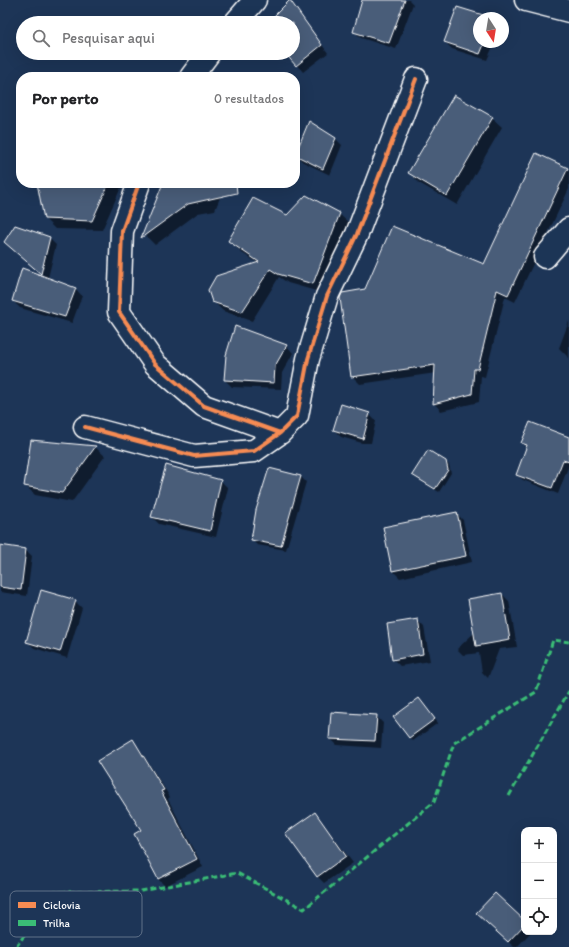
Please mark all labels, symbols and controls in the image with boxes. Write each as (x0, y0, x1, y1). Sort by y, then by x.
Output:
north arrow (473, 12, 509, 48)
search box (16, 16, 300, 60)
icon: search (30, 27, 52, 49)
text: Pesquisar aqui (62, 29, 155, 47)
text: Por perto (32, 88, 99, 108)
text: 0 resultados (214, 91, 284, 106)
map controls (521, 827, 557, 935)
button: + (521, 827, 557, 863)
button: − (521, 863, 557, 899)
legend (10, 891, 142, 937)
text: Ciclovia (43, 899, 81, 912)
button: locate (521, 899, 557, 935)
text: Trilha (43, 917, 71, 930)

